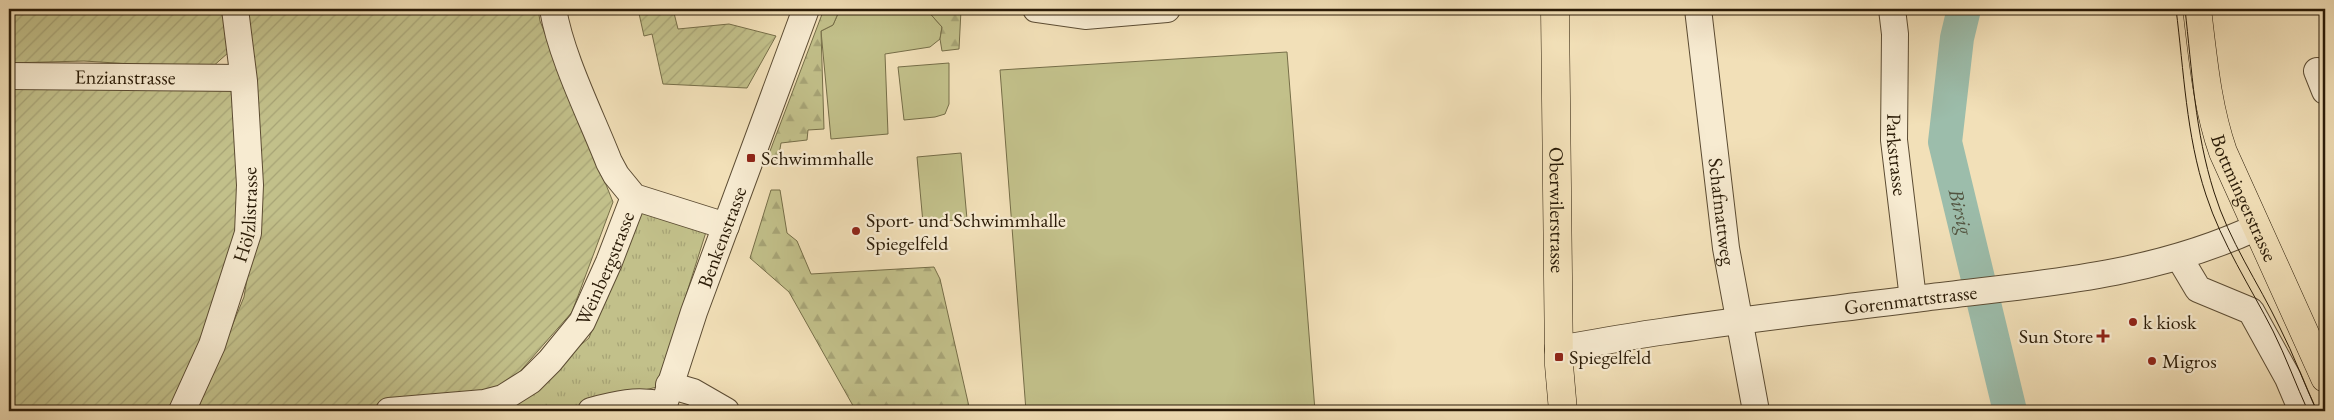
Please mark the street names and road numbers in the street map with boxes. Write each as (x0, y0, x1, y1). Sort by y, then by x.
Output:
street label: Enzianstrasse (74, 64, 176, 90)
street label: Parkstrasse (1881, 114, 1914, 197)
street label: Bottmingerstrasse (2205, 131, 2284, 266)
street label: Oberwilerstrasse (1544, 147, 1571, 273)
street label: Schafmattweg (1703, 156, 1742, 268)
street label: Hölzlistrasse (226, 166, 263, 266)
street label: Benkenstrasse (691, 183, 752, 291)
street label: Weinbergstrasse (569, 207, 640, 329)
street label: Gorenmattstrasse (1843, 279, 1979, 321)

